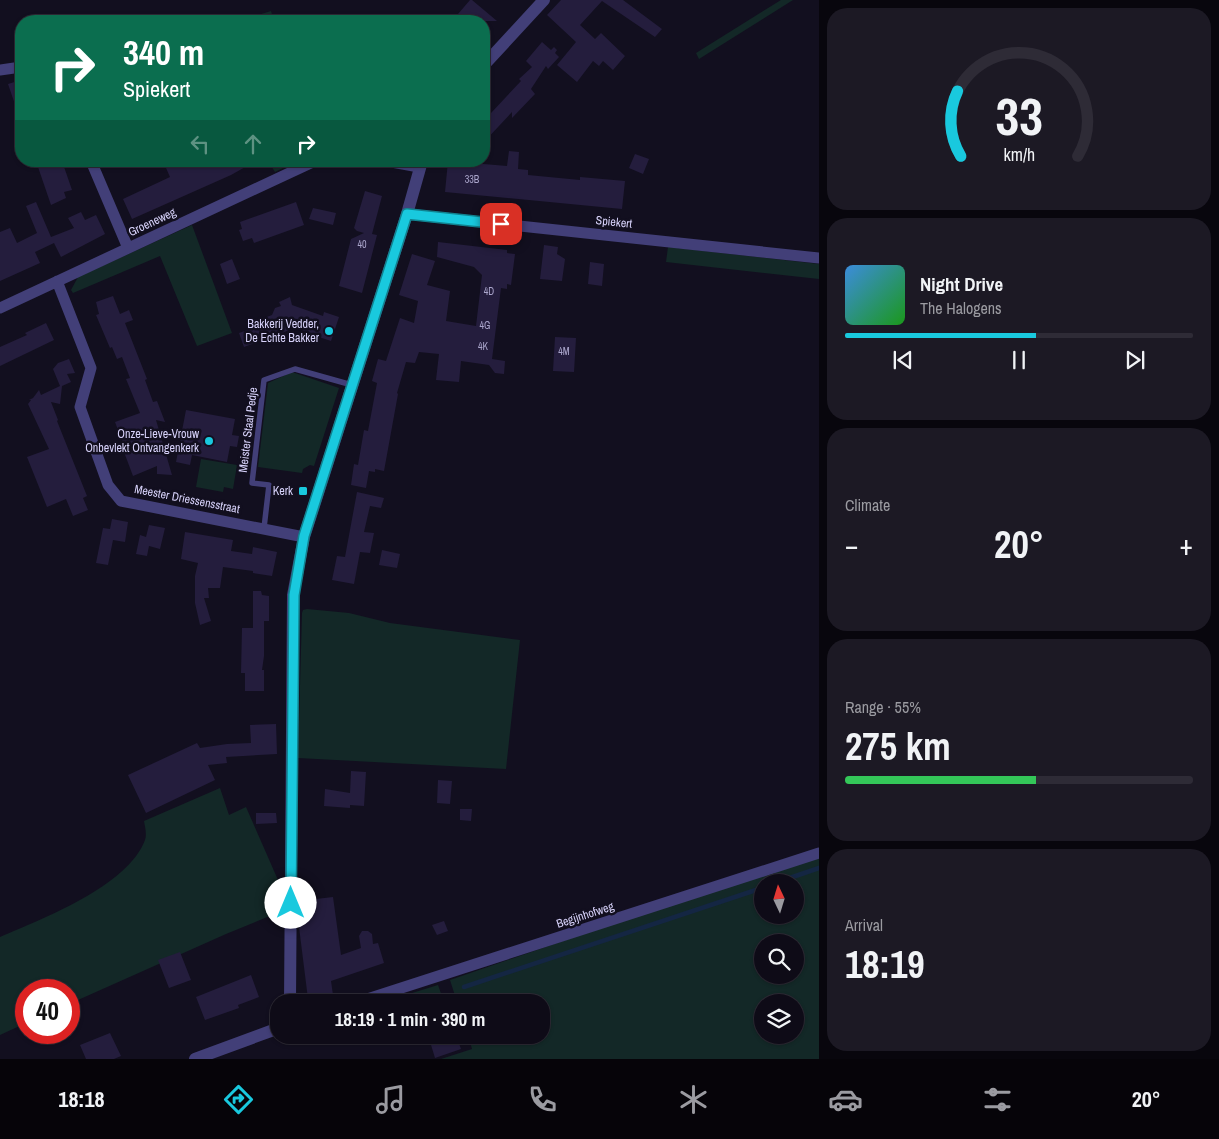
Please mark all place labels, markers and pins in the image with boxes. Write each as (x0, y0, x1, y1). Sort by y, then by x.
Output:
pin (480, 203, 522, 245)
place label: Bakkerij Vedder, De Echte Bakker (245, 316, 320, 346)
marker: Bakkerij Vedder, De Echte Bakker (323, 325, 335, 337)
place label: Onze-Lieve-Vrouw Onbevlekt Ontvangenkerk (85, 426, 200, 456)
marker: Onze-Lieve-Vrouw Onbevlekt Ontvangenkerk (203, 435, 215, 447)
place label: Kerk (273, 483, 293, 499)
marker: Kerk (297, 485, 309, 497)

